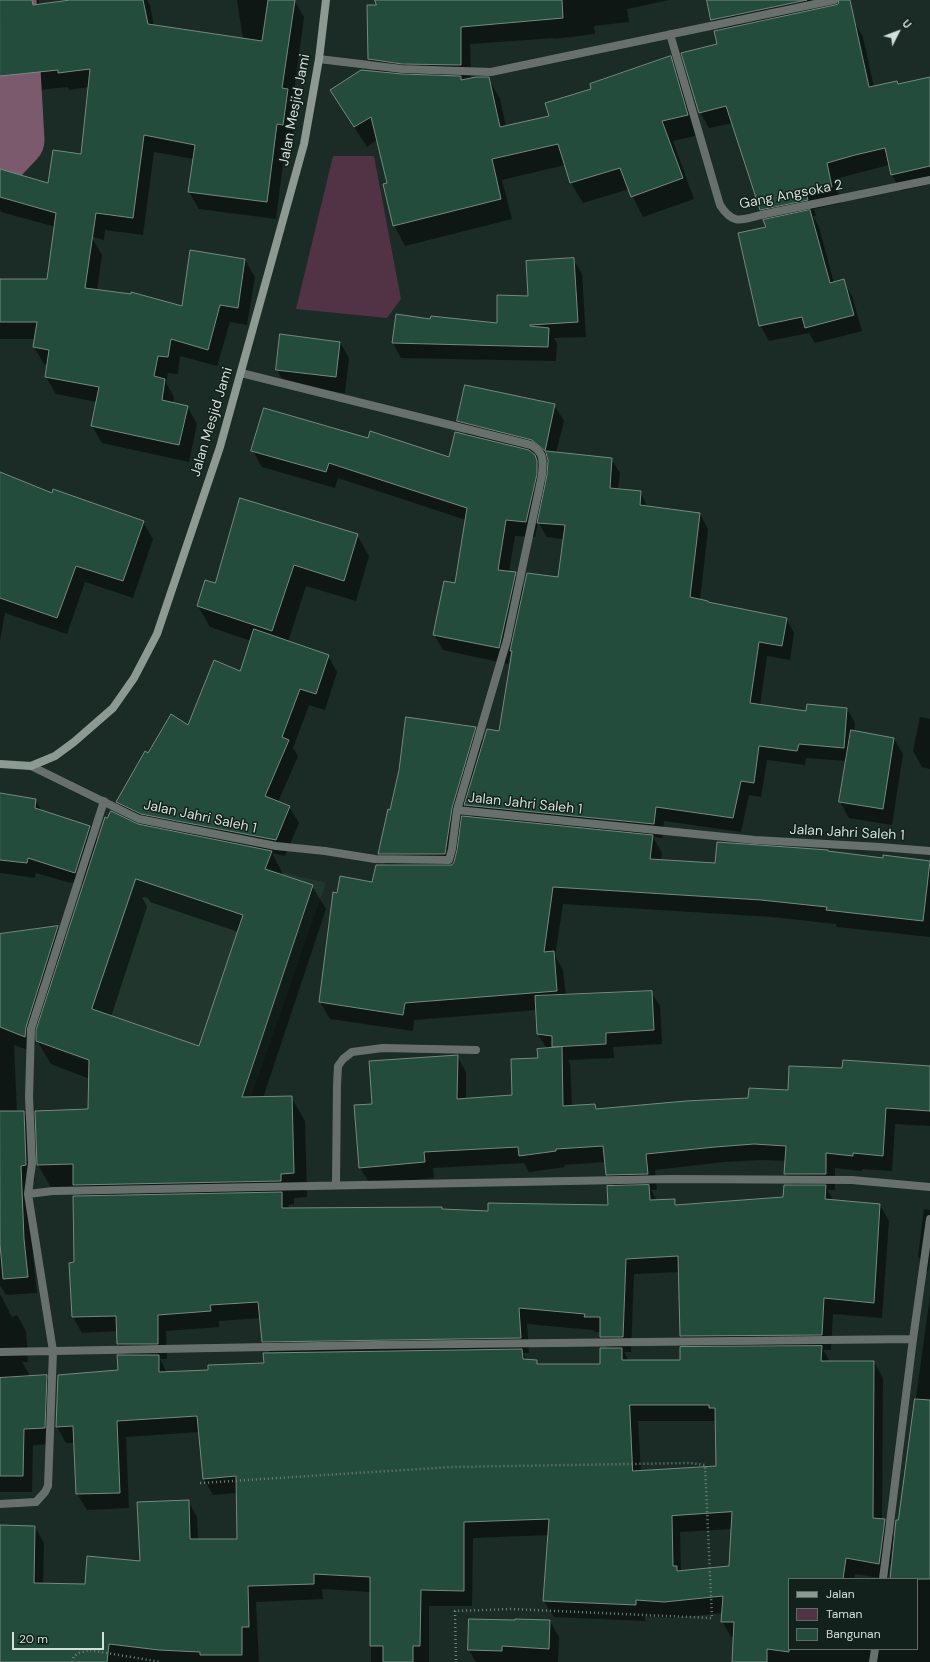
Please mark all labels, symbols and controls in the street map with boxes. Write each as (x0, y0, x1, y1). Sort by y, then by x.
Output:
north arrow (878, 12, 918, 52)
text: U (899, 16, 915, 31)
street label: Jalan Mesjid Jami (276, 53, 314, 167)
street label: Gang Angsoka 2 (738, 177, 844, 213)
street label: Jalan Mesjid Jami (187, 365, 237, 479)
street label: Jalan Jahri Saleh 1 (467, 790, 583, 818)
street label: Jalan Jahri Saleh 1 (142, 797, 258, 837)
street label: Jalan Jahri Saleh 1 (789, 822, 905, 844)
legend (788, 1578, 918, 1650)
text: Jalan (826, 1586, 855, 1602)
text: Taman (826, 1606, 862, 1622)
scale bar (14, 1624, 106, 1650)
text: Bangunan (826, 1626, 881, 1642)
text: 20 m (19, 1631, 48, 1647)

